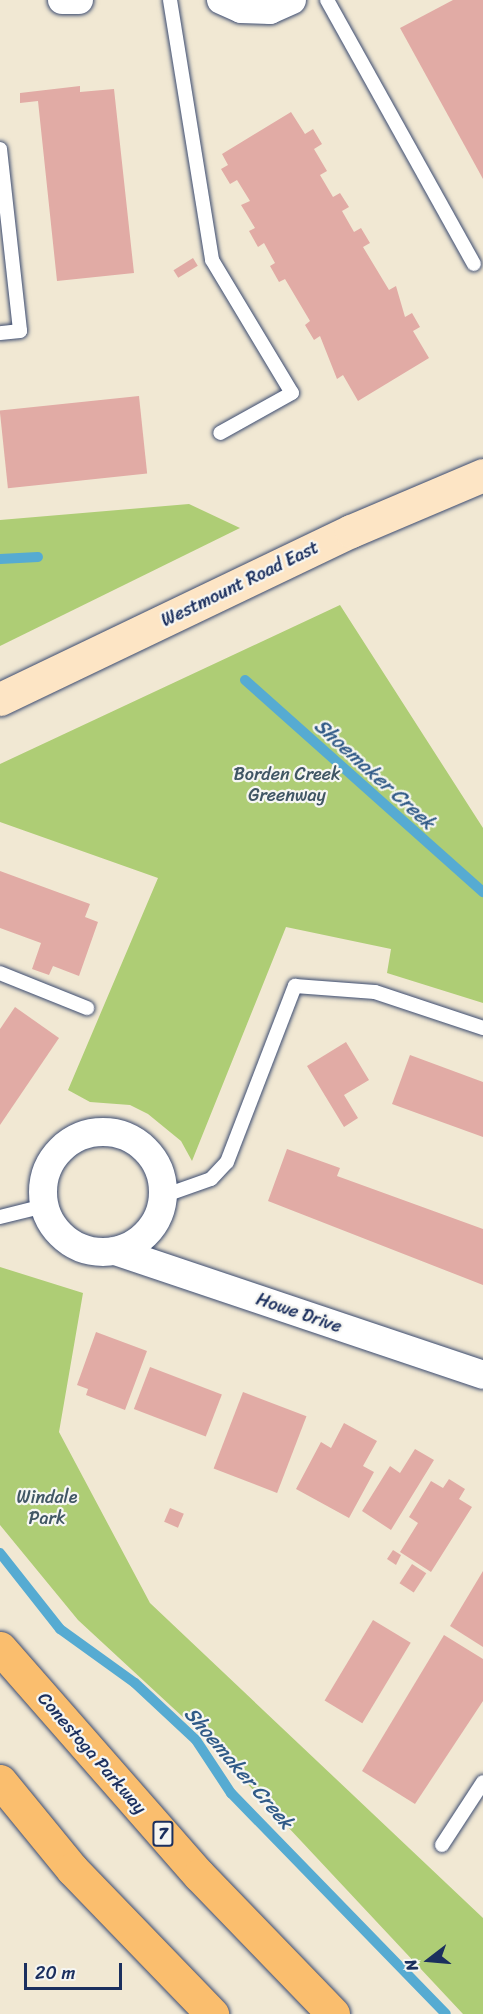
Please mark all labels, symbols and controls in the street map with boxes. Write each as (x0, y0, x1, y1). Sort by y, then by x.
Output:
street label: Westmount Road East (158, 536, 322, 632)
water label: Shoemaker Creek (309, 713, 441, 835)
park label: Borden Creek Greenway (233, 764, 341, 806)
street label: Howe Drive (253, 1288, 345, 1338)
park label: Windale Park (17, 1487, 77, 1530)
street label: Conestoga Parkway (33, 1688, 151, 1818)
water label: Shoemaker Creek (179, 1702, 299, 1834)
road number: 7 (151, 1821, 175, 1847)
north arrow (399, 1930, 459, 1990)
scale bar (27, 1951, 124, 1989)
text: N (396, 1956, 427, 1974)
text: 20 m (35, 1957, 75, 1989)

